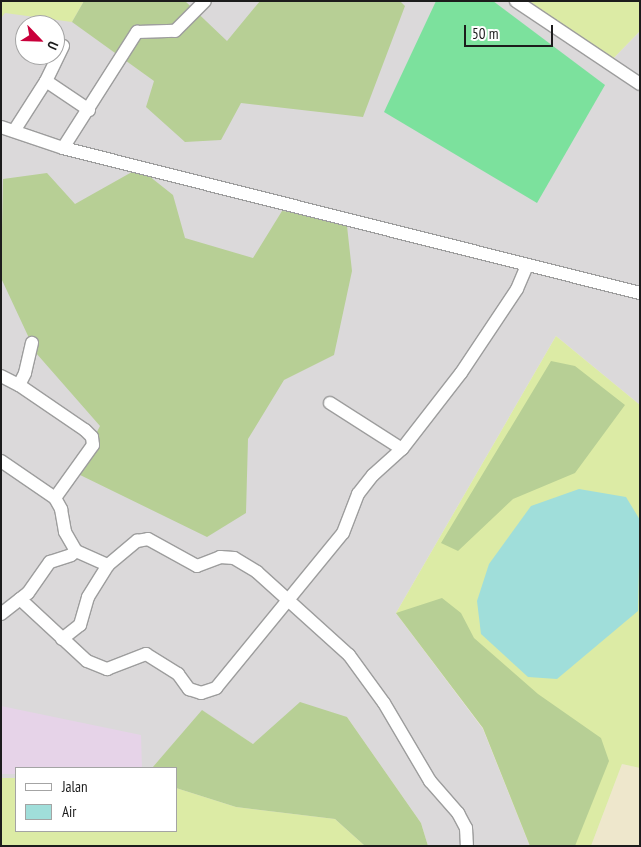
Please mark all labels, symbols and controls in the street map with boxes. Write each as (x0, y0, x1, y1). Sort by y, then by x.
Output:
north arrow (15, 15, 65, 65)
scale bar (466, 15, 555, 47)
text: 50 m (472, 24, 498, 43)
text: U (43, 39, 62, 53)
legend (15, 767, 178, 832)
text: Jalan (62, 777, 88, 796)
text: Air (62, 802, 76, 821)

